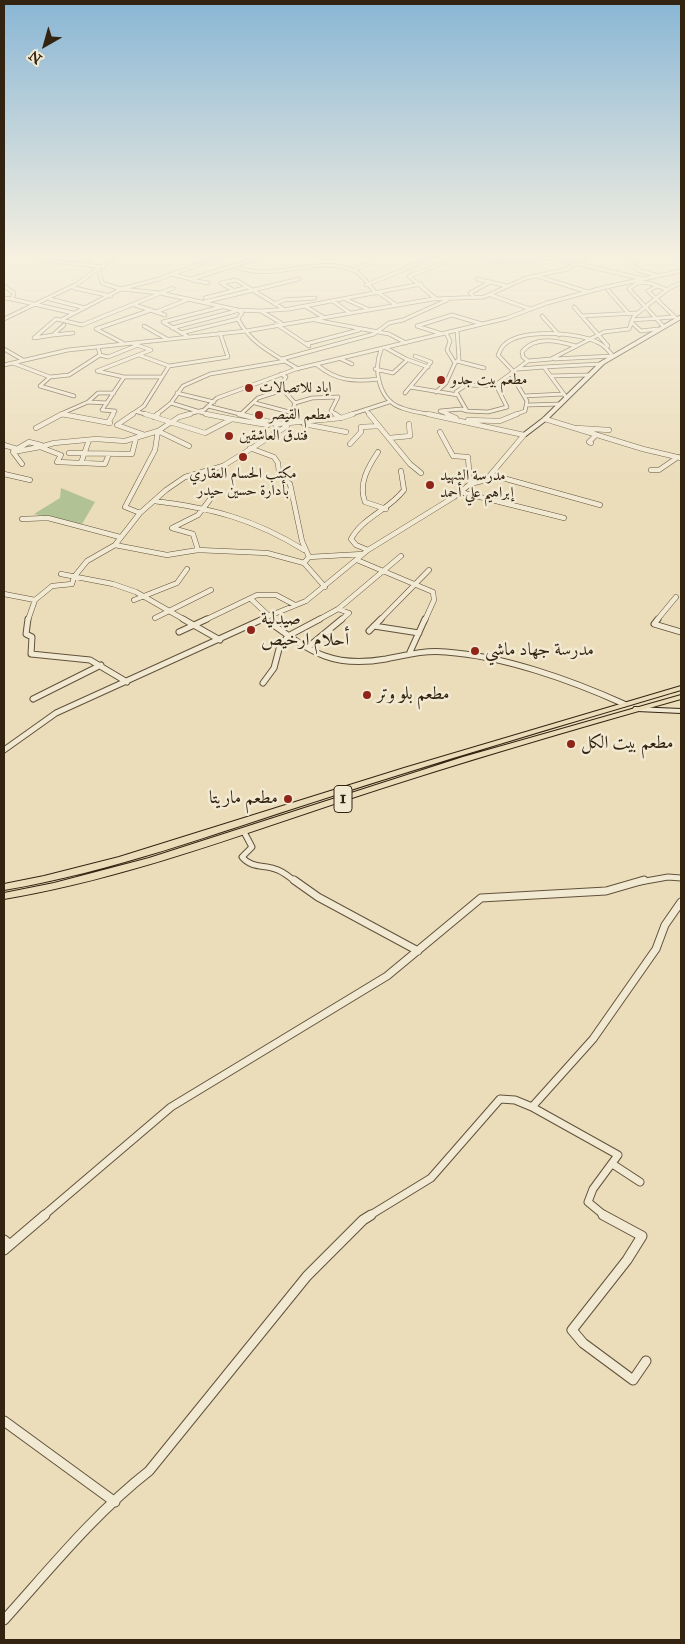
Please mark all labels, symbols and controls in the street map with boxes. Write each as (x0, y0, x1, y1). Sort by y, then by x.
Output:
north arrow (20, 20, 70, 70)
text: N (26, 47, 45, 68)
place label: مطعم بيت جدو (451, 371, 527, 389)
marker: مطعم بيت جدو (435, 374, 447, 386)
place label: اياد للاتصالات (259, 379, 332, 397)
marker: اياد للاتصالات (243, 382, 255, 394)
place label: مطعم القيصر (269, 406, 331, 424)
marker: مطعم القيصر (253, 409, 265, 421)
place label: فندق العاشقين (239, 427, 308, 445)
marker: فندق العاشقين (223, 430, 235, 442)
marker: مكتب الحسام العقاري بأدارة حسين حيدر (237, 451, 249, 463)
place label: مكتب الحسام العقاري بأدارة حسين حيدر (189, 465, 297, 500)
place label: مدرسة الشهيد إبراهيم علي أحمد (440, 467, 514, 502)
marker: مدرسة الشهيد إبراهيم علي أحمد (424, 479, 436, 491)
place label: صيدلية أحلام ارخيص (261, 609, 349, 652)
marker: صيدلية أحلام ارخيص (245, 624, 257, 636)
place label: مدرسة جهاد ماشي (485, 640, 594, 662)
marker: مدرسة جهاد ماشي (469, 645, 481, 657)
place label: مطعم بلو وتر (377, 684, 450, 706)
marker: مطعم بلو وتر (361, 689, 373, 701)
place label: مطعم بيت الكل (581, 733, 674, 755)
marker: مطعم بيت الكل (565, 738, 577, 750)
road number: 1 (334, 786, 352, 812)
place label: مطعم ماريتا (209, 788, 278, 810)
marker: مطعم ماريتا (282, 793, 294, 805)

